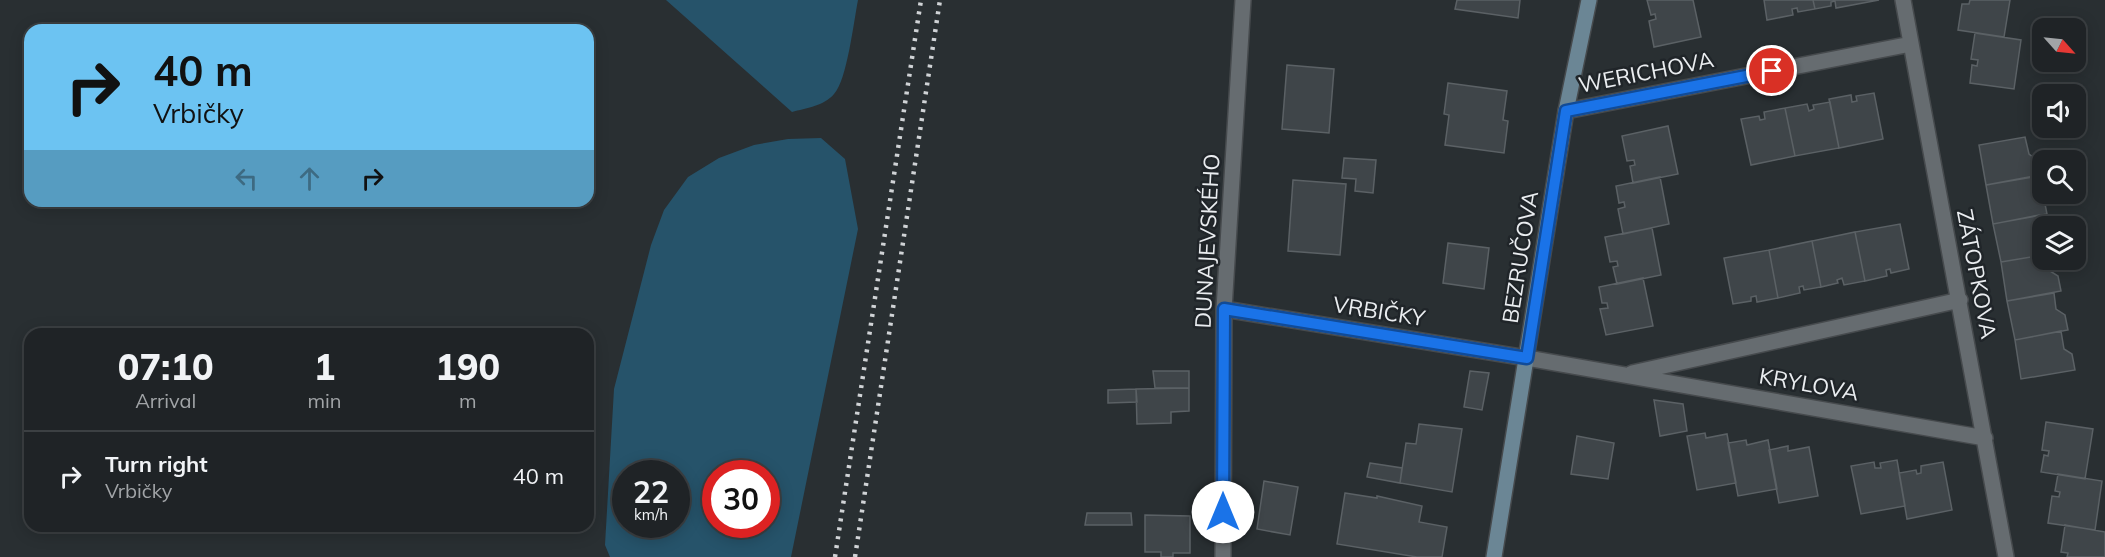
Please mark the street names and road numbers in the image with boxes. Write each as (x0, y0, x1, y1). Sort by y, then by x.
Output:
street label: WERICHOVA (1576, 45, 1716, 99)
street label: DUNAJEVSKÉHO (1188, 153, 1226, 329)
street label: BEZRUČOVA (1496, 189, 1544, 325)
street label: ZÁTOPKOVA (1951, 207, 2003, 341)
street label: VRBIČKY (1331, 290, 1428, 332)
street label: KRYLOVA (1757, 361, 1861, 407)

